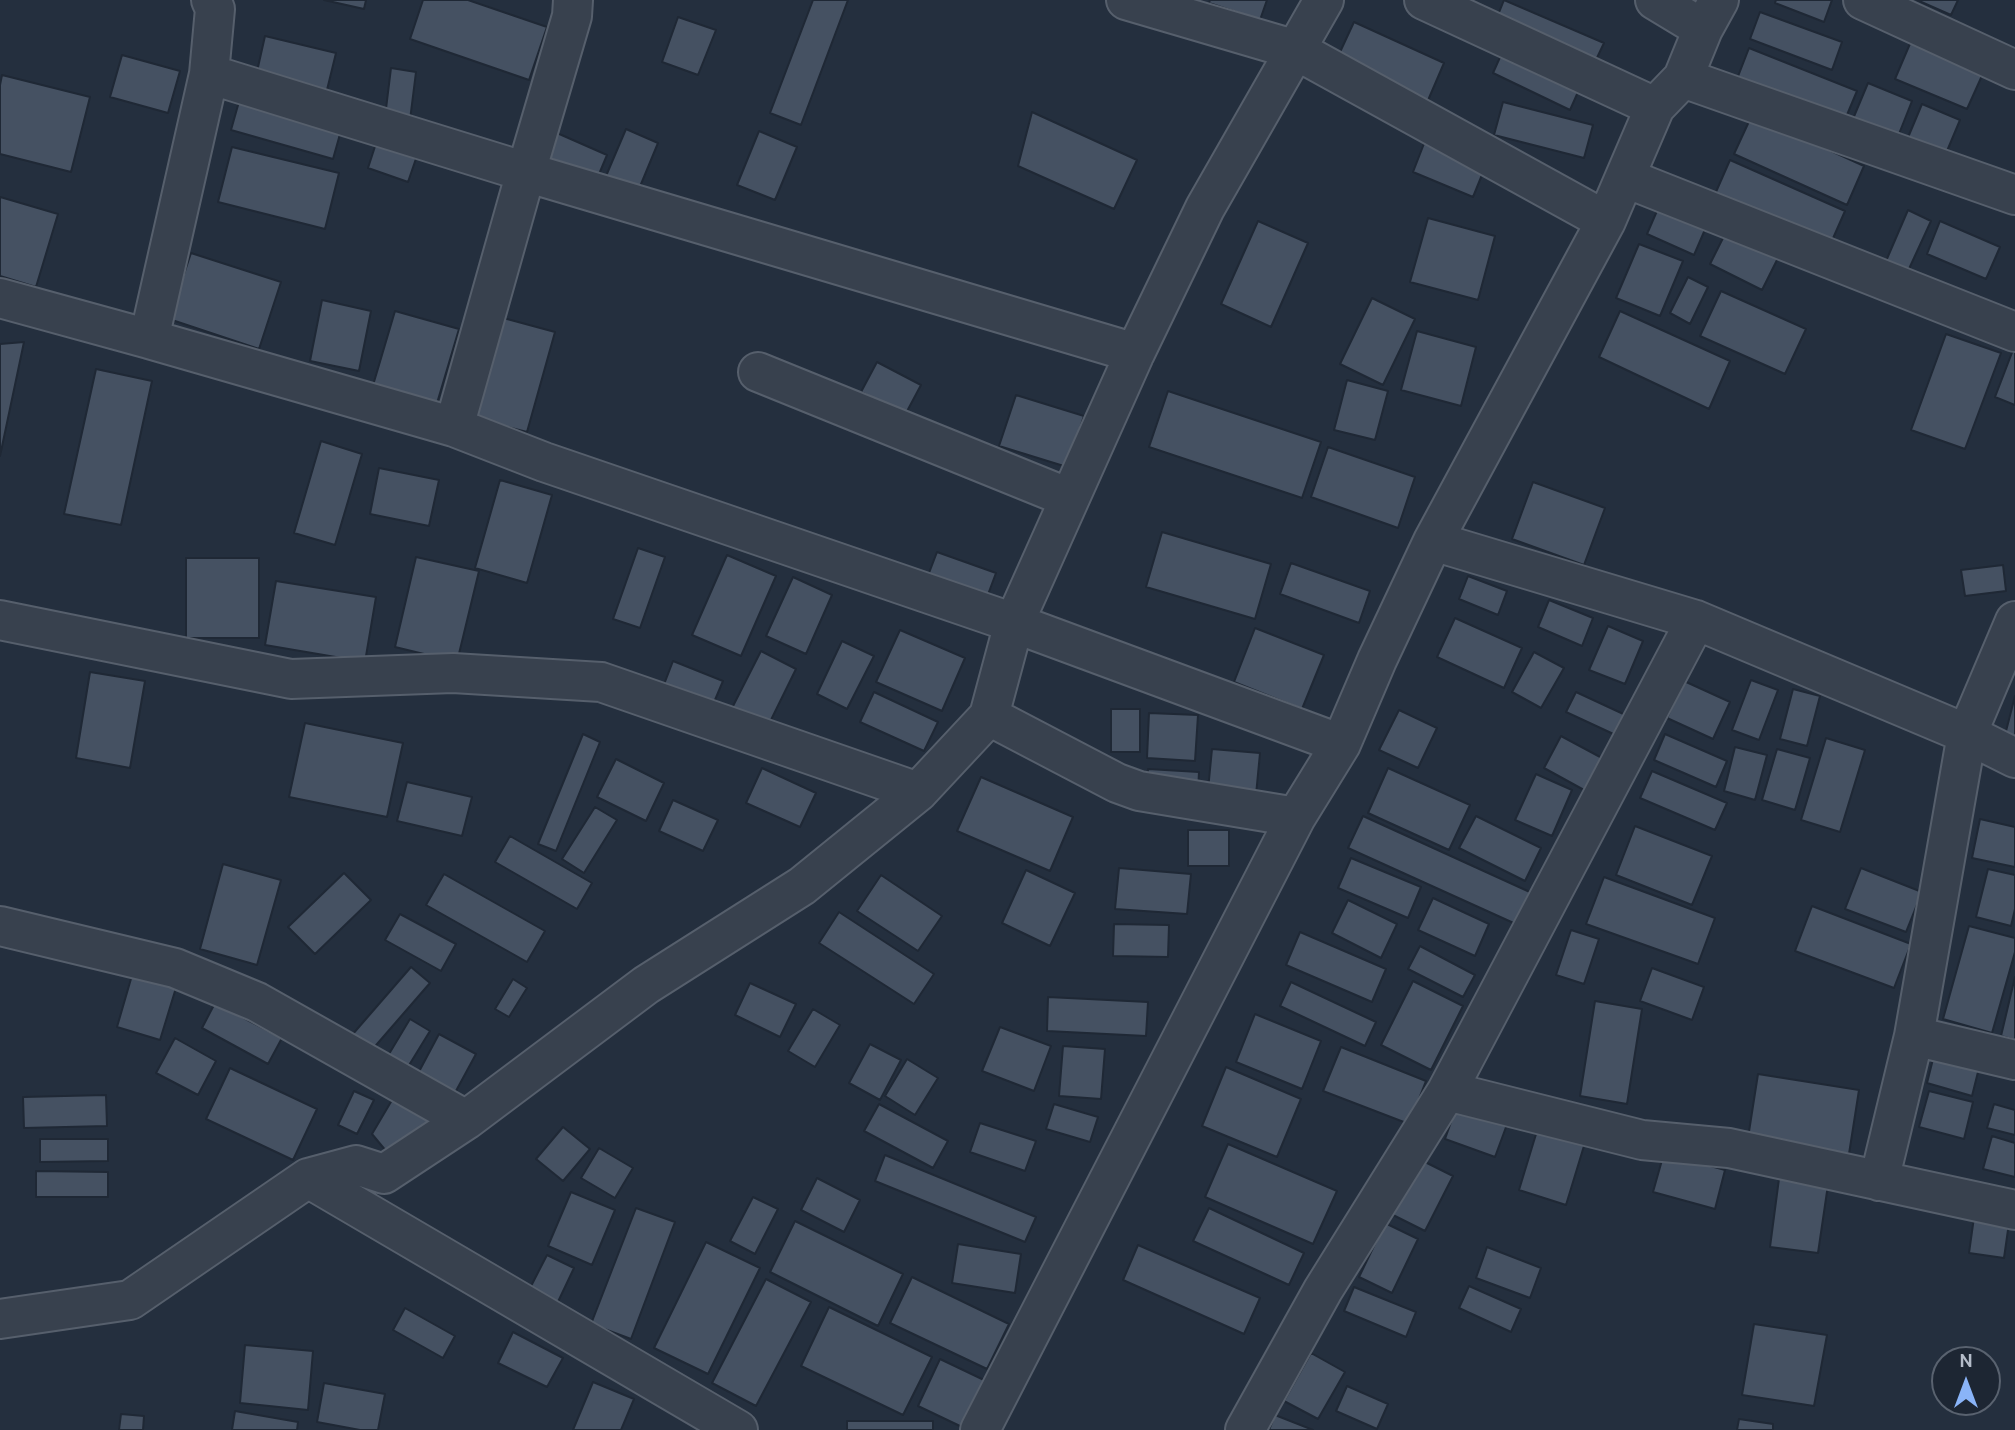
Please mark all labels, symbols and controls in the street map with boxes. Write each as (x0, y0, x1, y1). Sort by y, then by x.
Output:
north arrow (1931, 1346, 2001, 1416)
text: N (1959, 1350, 1973, 1374)

